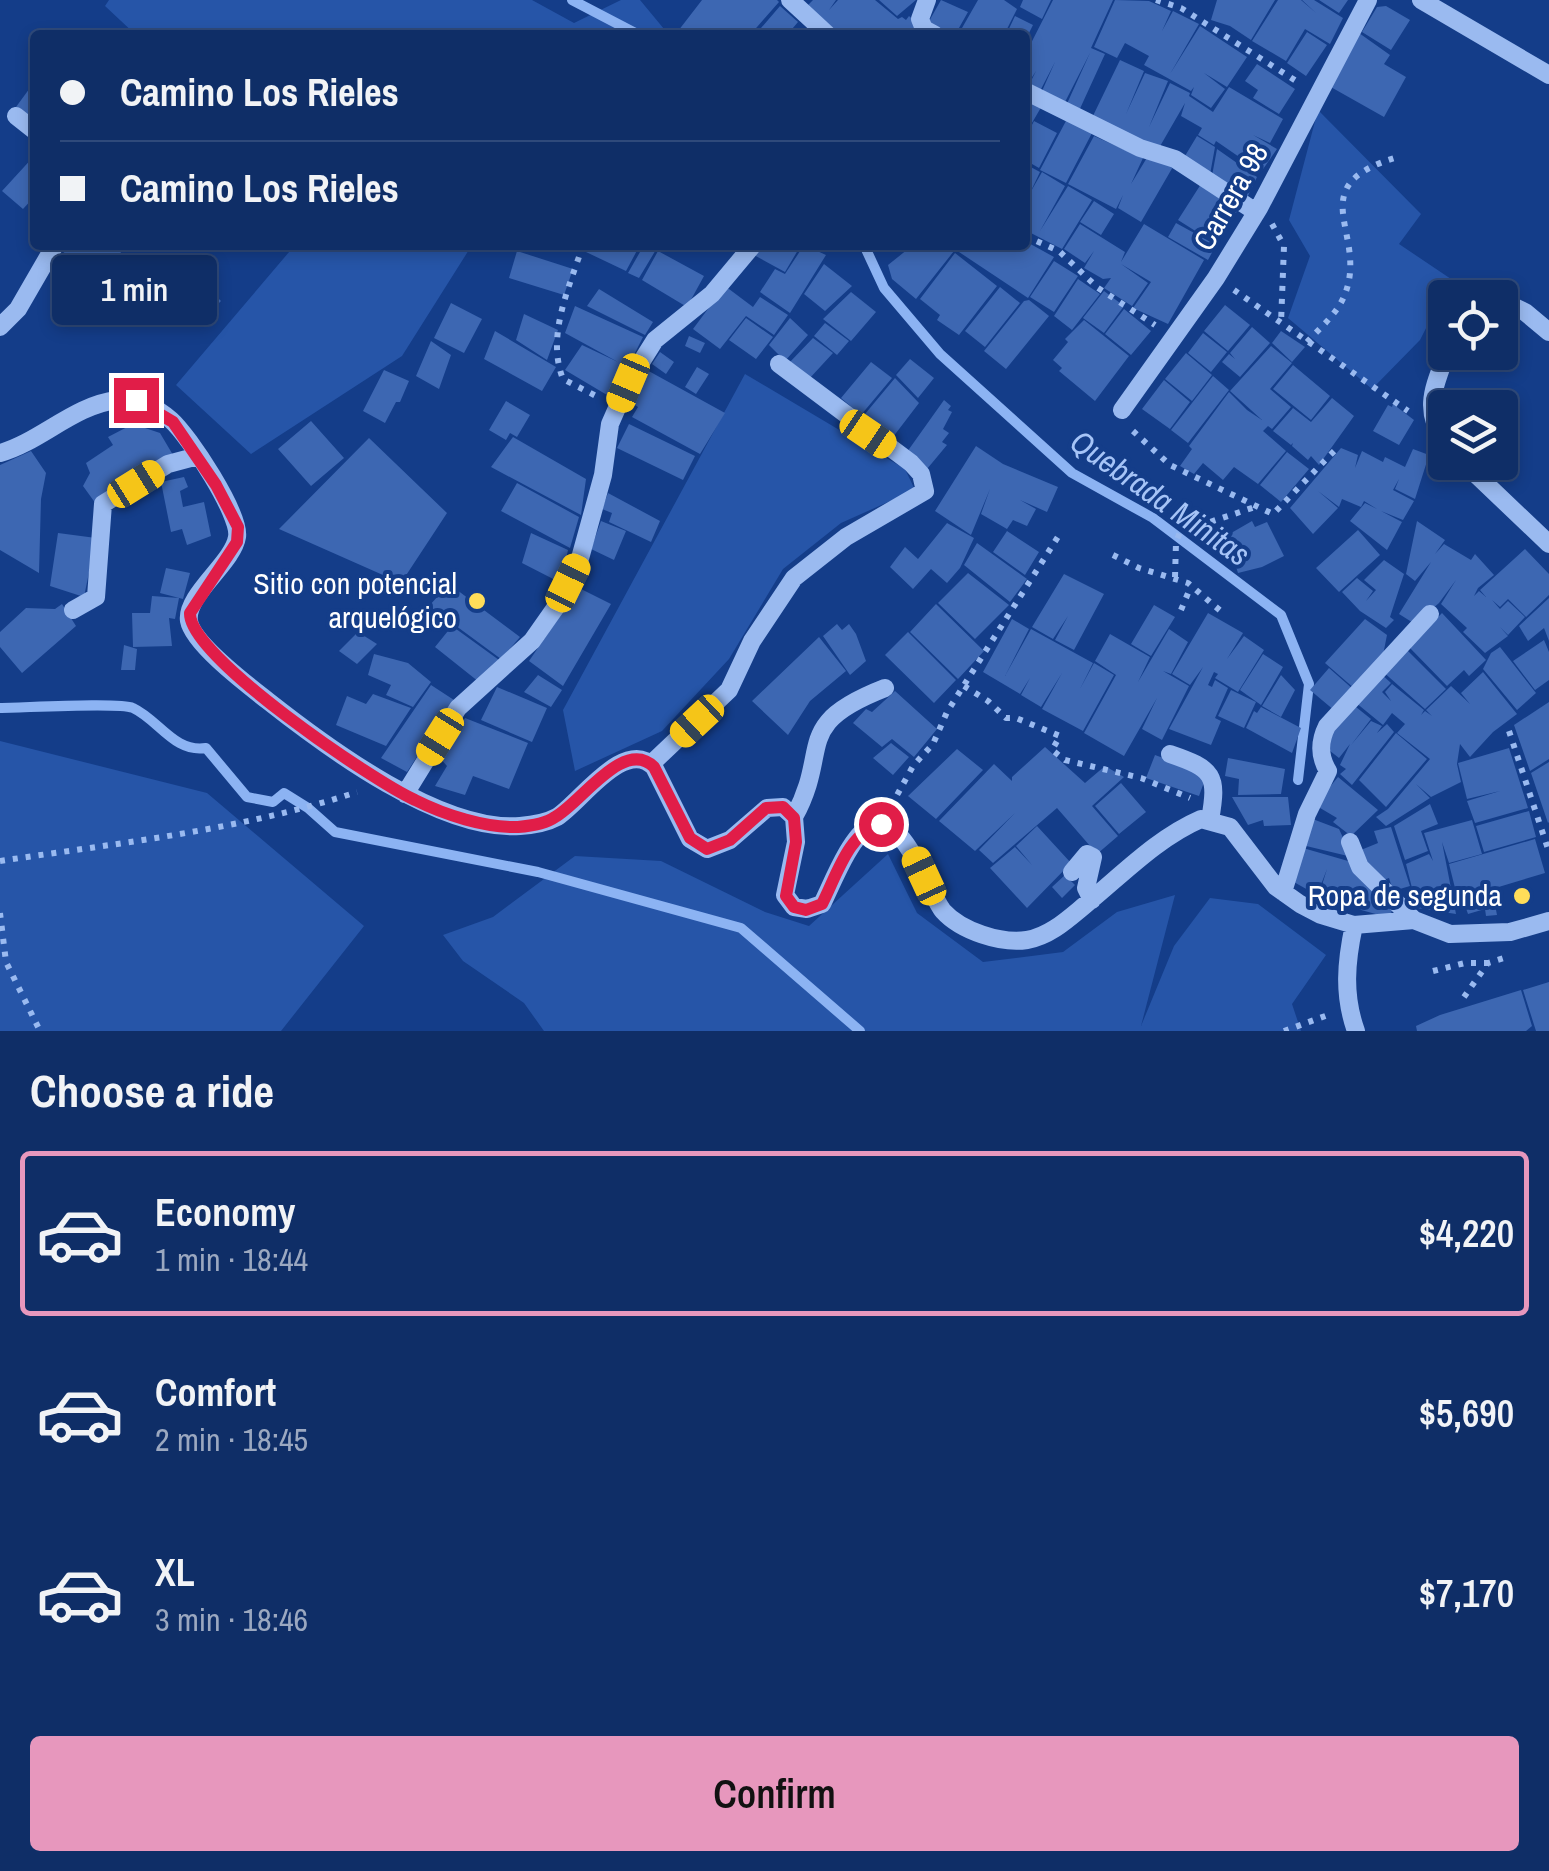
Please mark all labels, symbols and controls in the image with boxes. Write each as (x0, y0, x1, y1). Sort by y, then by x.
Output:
text: Camino Los Rieles (120, 67, 399, 118)
street label: Carrera 98 (1183, 136, 1277, 257)
text: Camino Los Rieles (120, 163, 399, 214)
callout: 1 min (54, 255, 218, 325)
text: 1 min (101, 268, 168, 311)
map controls (1428, 280, 1518, 480)
button: locate (1428, 280, 1518, 370)
car (602, 350, 654, 416)
route end (114, 378, 159, 423)
button: layers (1428, 390, 1518, 480)
car (835, 405, 901, 463)
water label: Quebrada Minitas (1062, 420, 1259, 575)
car (103, 455, 169, 513)
car (541, 549, 595, 617)
place label: Sitio con potencial arquelógico (253, 563, 457, 637)
marker: Sitio con potencial arquelógico (466, 590, 488, 612)
car (665, 690, 729, 752)
car (411, 704, 469, 770)
route start (859, 802, 904, 847)
car (898, 842, 950, 910)
place label: Ropa de segunda (1308, 875, 1502, 915)
marker: Ropa de segunda (1511, 885, 1533, 907)
text: Choose a ride (30, 1060, 274, 1121)
text: Economy (155, 1187, 295, 1238)
icon: car (35, 1189, 125, 1279)
text: $4,220 (1419, 1208, 1514, 1259)
text: 1 min · 18:44 (155, 1238, 308, 1281)
text: Comfort (155, 1367, 276, 1418)
icon: car (35, 1369, 125, 1459)
text: $5,690 (1419, 1388, 1514, 1439)
text: 2 min · 18:45 (155, 1418, 308, 1461)
text: XL (155, 1547, 195, 1598)
icon: car (35, 1549, 125, 1639)
text: $7,170 (1419, 1568, 1514, 1619)
text: 3 min · 18:46 (155, 1598, 308, 1641)
button: Confirm (30, 1736, 1519, 1851)

